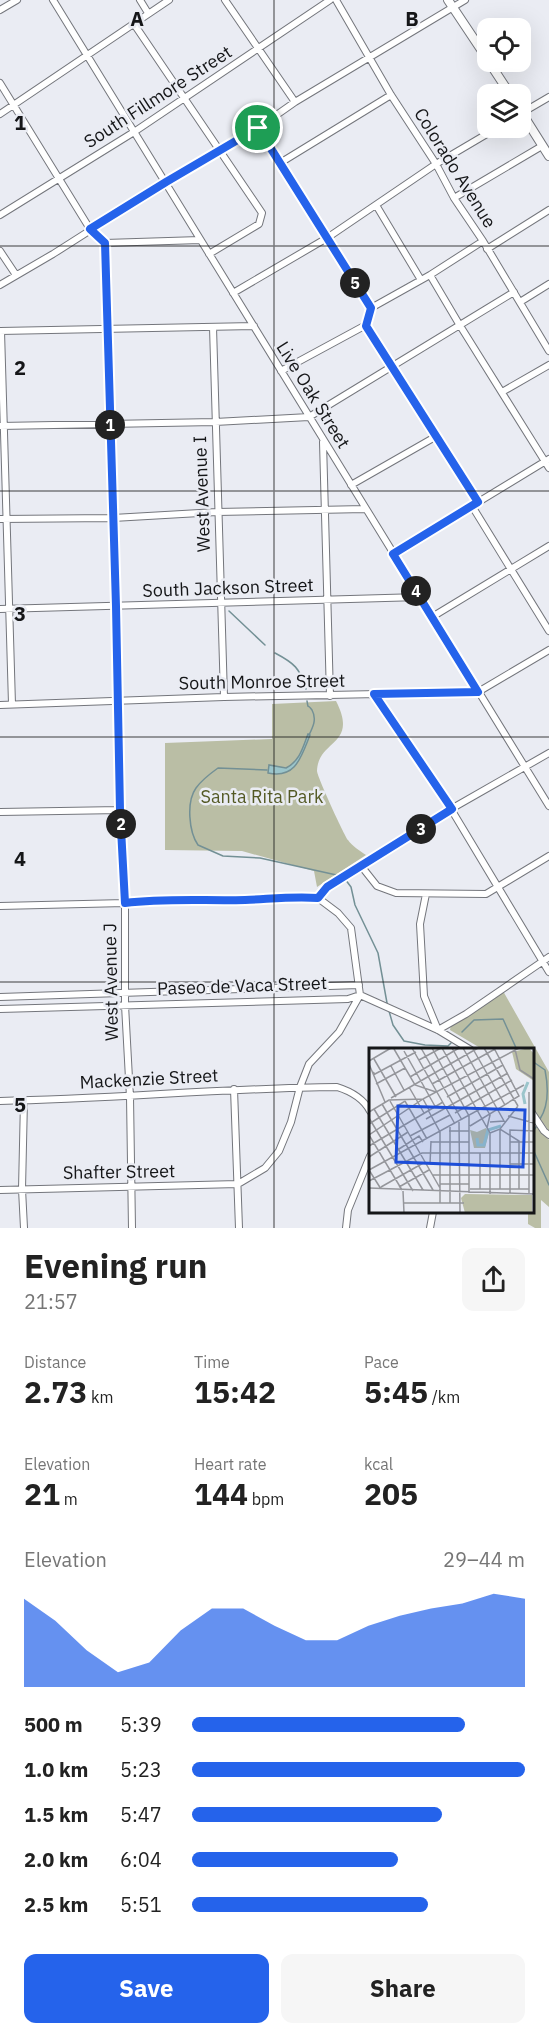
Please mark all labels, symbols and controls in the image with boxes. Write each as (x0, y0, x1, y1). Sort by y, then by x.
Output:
text: A (130, 5, 144, 32)
text: B (405, 5, 419, 32)
map controls (477, 18, 531, 138)
button: locate (477, 18, 531, 72)
street label: South Fillmore Street (79, 40, 236, 153)
button: layers (477, 84, 531, 138)
pin (232, 102, 283, 153)
street label: Colorado Avenue (409, 103, 502, 232)
text: 1 (14, 109, 26, 136)
icon: arrive (241, 111, 274, 144)
pin: 5 (340, 268, 370, 298)
text: 5 (350, 273, 360, 293)
street label: Live Oak Street (271, 337, 355, 452)
text: 2 (14, 354, 26, 381)
pin: 1 (95, 410, 125, 440)
text: 1 (105, 415, 115, 435)
street label: West Avenue I (188, 435, 215, 553)
street label: South Jackson Street (142, 573, 314, 602)
pin: 4 (401, 576, 431, 606)
text: 4 (411, 581, 421, 601)
text: 3 (14, 600, 26, 627)
street label: South Monroe Street (179, 669, 345, 694)
park label: Santa Rita Park (200, 785, 324, 808)
pin: 2 (106, 809, 136, 839)
text: 2 (116, 814, 126, 834)
pin: 3 (406, 814, 436, 844)
text: 3 (416, 819, 426, 839)
text: 4 (14, 845, 26, 872)
street label: West Avenue J (98, 923, 123, 1041)
street label: Paseo de Vaca Street (157, 971, 327, 1000)
inset map (369, 1048, 534, 1213)
street label: Mackenzie Street (79, 1063, 219, 1094)
text: 5 (14, 1091, 26, 1118)
street label: Shafter Street (63, 1159, 175, 1184)
text: Evening run (24, 1244, 208, 1287)
button: share (462, 1248, 525, 1311)
text: 21:57 (24, 1288, 78, 1315)
text: Distance (24, 1352, 86, 1372)
text: Time (194, 1352, 230, 1372)
text: Pace (364, 1352, 399, 1372)
text: 2.73 (24, 1372, 87, 1411)
text: 15:42 (194, 1372, 276, 1411)
text: 5:45 (364, 1372, 428, 1411)
text: km (87, 1387, 114, 1407)
text: /km (428, 1387, 460, 1407)
text: Elevation (24, 1454, 90, 1474)
text: Heart rate (194, 1454, 267, 1474)
text: kcal (364, 1454, 393, 1474)
text: 21 (24, 1474, 60, 1513)
text: 144 (194, 1474, 248, 1513)
text: 205 (364, 1474, 418, 1513)
text: m (60, 1489, 78, 1509)
text: bpm (248, 1489, 284, 1509)
text: Elevation (24, 1546, 107, 1573)
text: 29–44 m (443, 1546, 525, 1573)
text: 500 m (24, 1711, 83, 1738)
text: 5:39 (120, 1711, 162, 1738)
text: 1.0 km (24, 1756, 88, 1783)
text: 5:23 (120, 1756, 162, 1783)
text: 1.5 km (24, 1801, 88, 1828)
text: 5:47 (120, 1801, 162, 1828)
text: 2.0 km (24, 1846, 88, 1873)
text: 6:04 (120, 1846, 162, 1873)
text: 2.5 km (24, 1891, 88, 1918)
text: 5:51 (120, 1891, 162, 1918)
button: Save (24, 1954, 269, 2023)
button: Share (281, 1954, 525, 2023)

